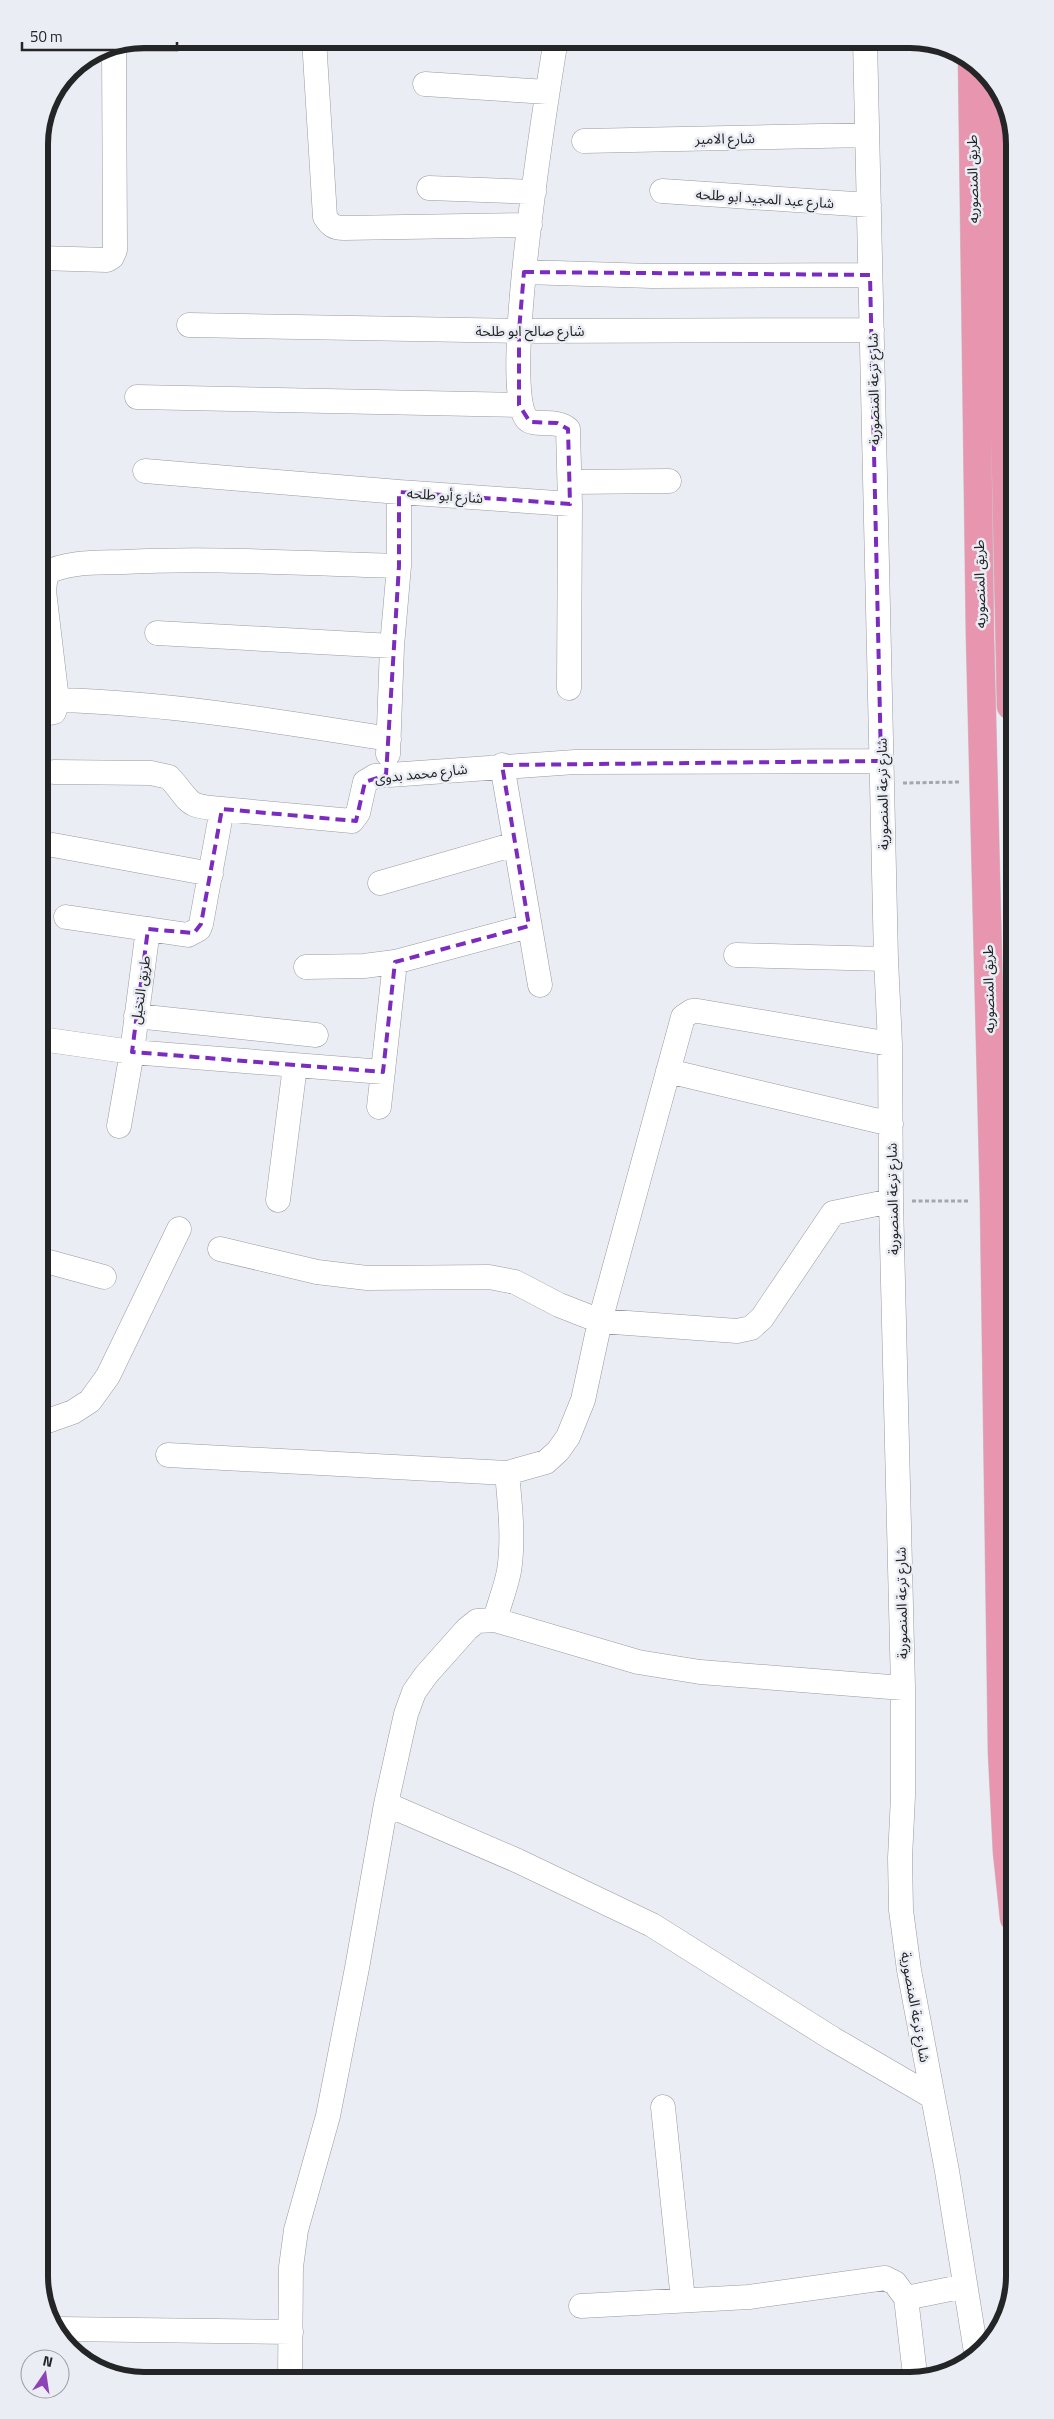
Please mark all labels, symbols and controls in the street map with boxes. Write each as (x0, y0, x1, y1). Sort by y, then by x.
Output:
scale bar (22, 20, 178, 52)
text: 50 m (30, 25, 63, 48)
street label: شارع الامير (694, 127, 755, 150)
street label: طريق المنصوريه (961, 134, 983, 224)
street label: شارع عبد المجيد ابو طلحه (695, 183, 835, 214)
street label: شارع صالح ابو طلحة (475, 320, 585, 342)
street label: شارع ترعة المنصورية (862, 333, 885, 445)
street label: شارع أبو طلحه (406, 482, 484, 509)
street label: طريق المنصوريه (968, 539, 990, 629)
street label: شارع ترعة المنصورية (871, 738, 894, 850)
street label: شارع محمد بدوى (373, 758, 469, 789)
street label: طريق المنصوريه (977, 944, 999, 1034)
street label: طريق النخيل (125, 954, 155, 1026)
street label: شارع ترعة المنصورية (881, 1143, 904, 1255)
street label: شارع ترعة المنصورية (890, 1547, 913, 1659)
street label: شارع ترعة المنصورية (895, 1950, 936, 2064)
north arrow (20, 2349, 70, 2399)
text: N (41, 2350, 55, 2372)

